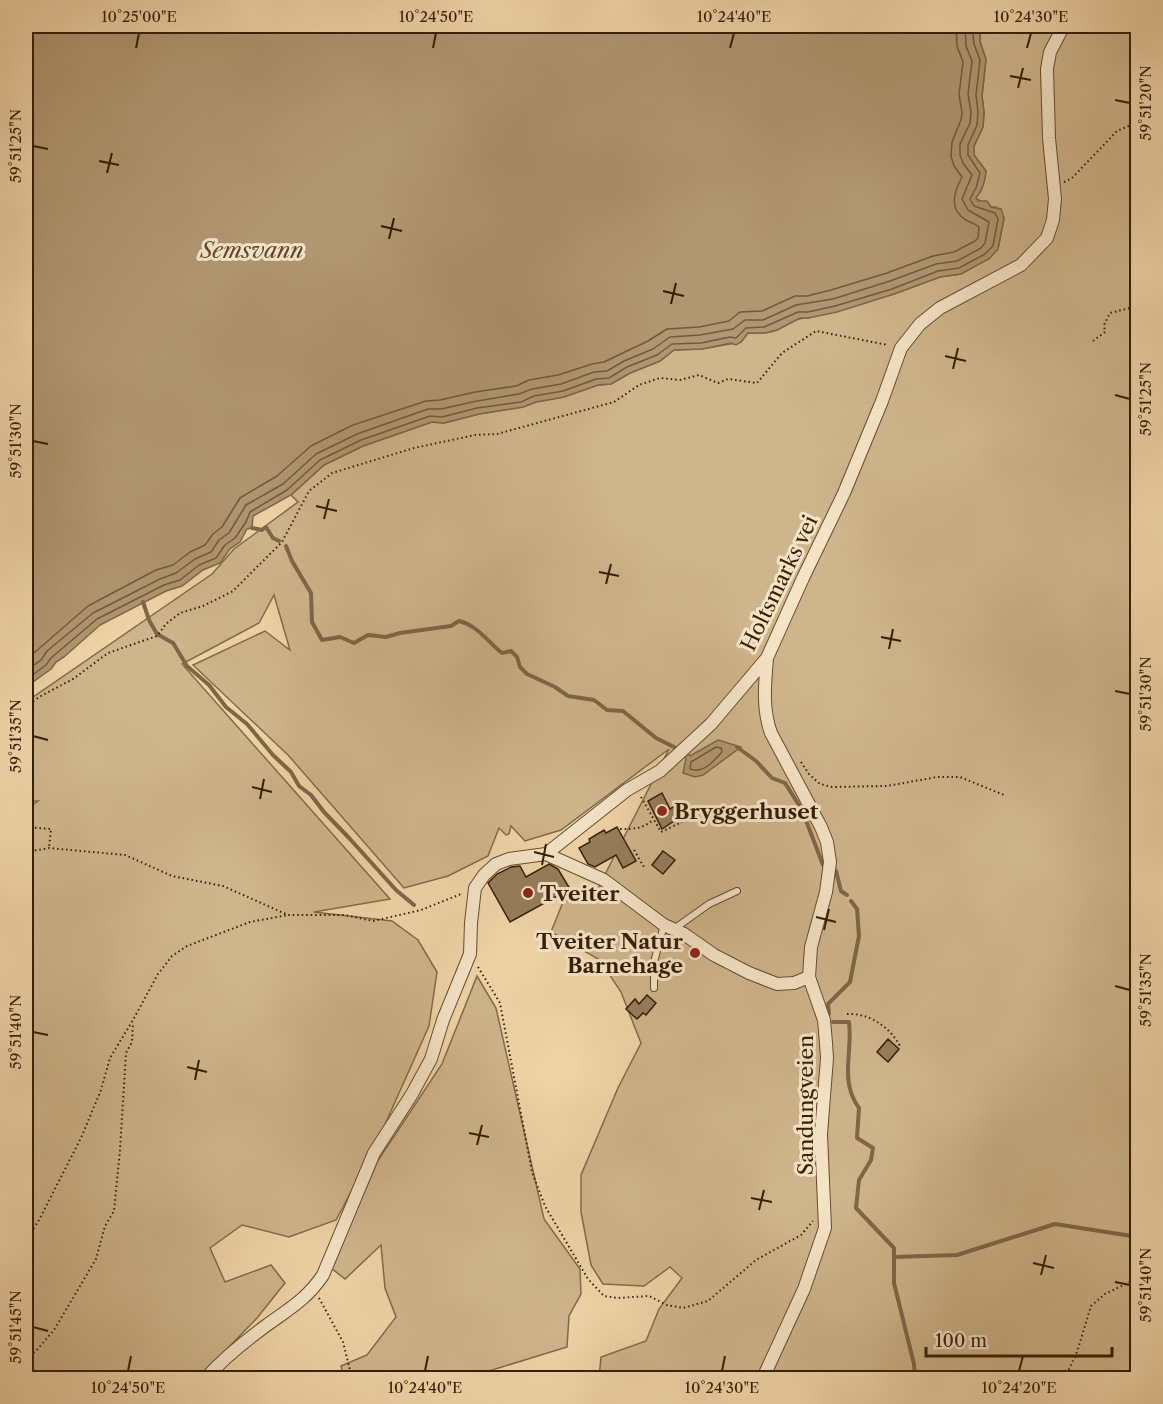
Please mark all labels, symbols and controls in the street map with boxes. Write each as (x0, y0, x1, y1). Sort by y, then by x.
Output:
text: 10°25'00"E (101, 7, 177, 26)
text: 10°24'50"E (399, 7, 473, 26)
text: 10°24'40"E (697, 7, 771, 26)
text: 10°24'30"E (994, 7, 1068, 26)
text: 59°51'20"N (1136, 65, 1155, 141)
text: 59°51'25"N (6, 109, 25, 183)
water label: Semsvann (198, 237, 304, 264)
text: 59°51'25"N (1136, 362, 1155, 436)
text: 59°51'30"N (6, 403, 25, 479)
street label: Holtsmarks vei (735, 511, 823, 655)
text: 59°51'30"N (1136, 656, 1155, 732)
text: 59°51'35"N (6, 699, 25, 773)
place label: Bryggerhuset (674, 799, 819, 824)
marker: Bryggerhuset (655, 804, 669, 818)
place label: Tveiter (540, 881, 620, 906)
marker: Tveiter (521, 886, 535, 900)
place label: Tveiter Natur Barnehage (536, 929, 684, 978)
marker: Tveiter Natur Barnehage (688, 946, 702, 960)
text: 59°51'35"N (1136, 953, 1155, 1027)
text: 59°51'40"N (6, 995, 25, 1069)
street label: Sandungveien (793, 1035, 818, 1175)
text: 59°51'40"N (1136, 1248, 1155, 1322)
text: 59°51'45"N (6, 1290, 25, 1364)
scale bar (926, 1320, 1112, 1358)
text: 100 m (935, 1330, 987, 1352)
text: 10°24'50"E (91, 1378, 165, 1397)
text: 10°24'40"E (388, 1378, 462, 1397)
text: 10°24'30"E (685, 1378, 759, 1397)
text: 10°24'20"E (981, 1378, 1057, 1397)

